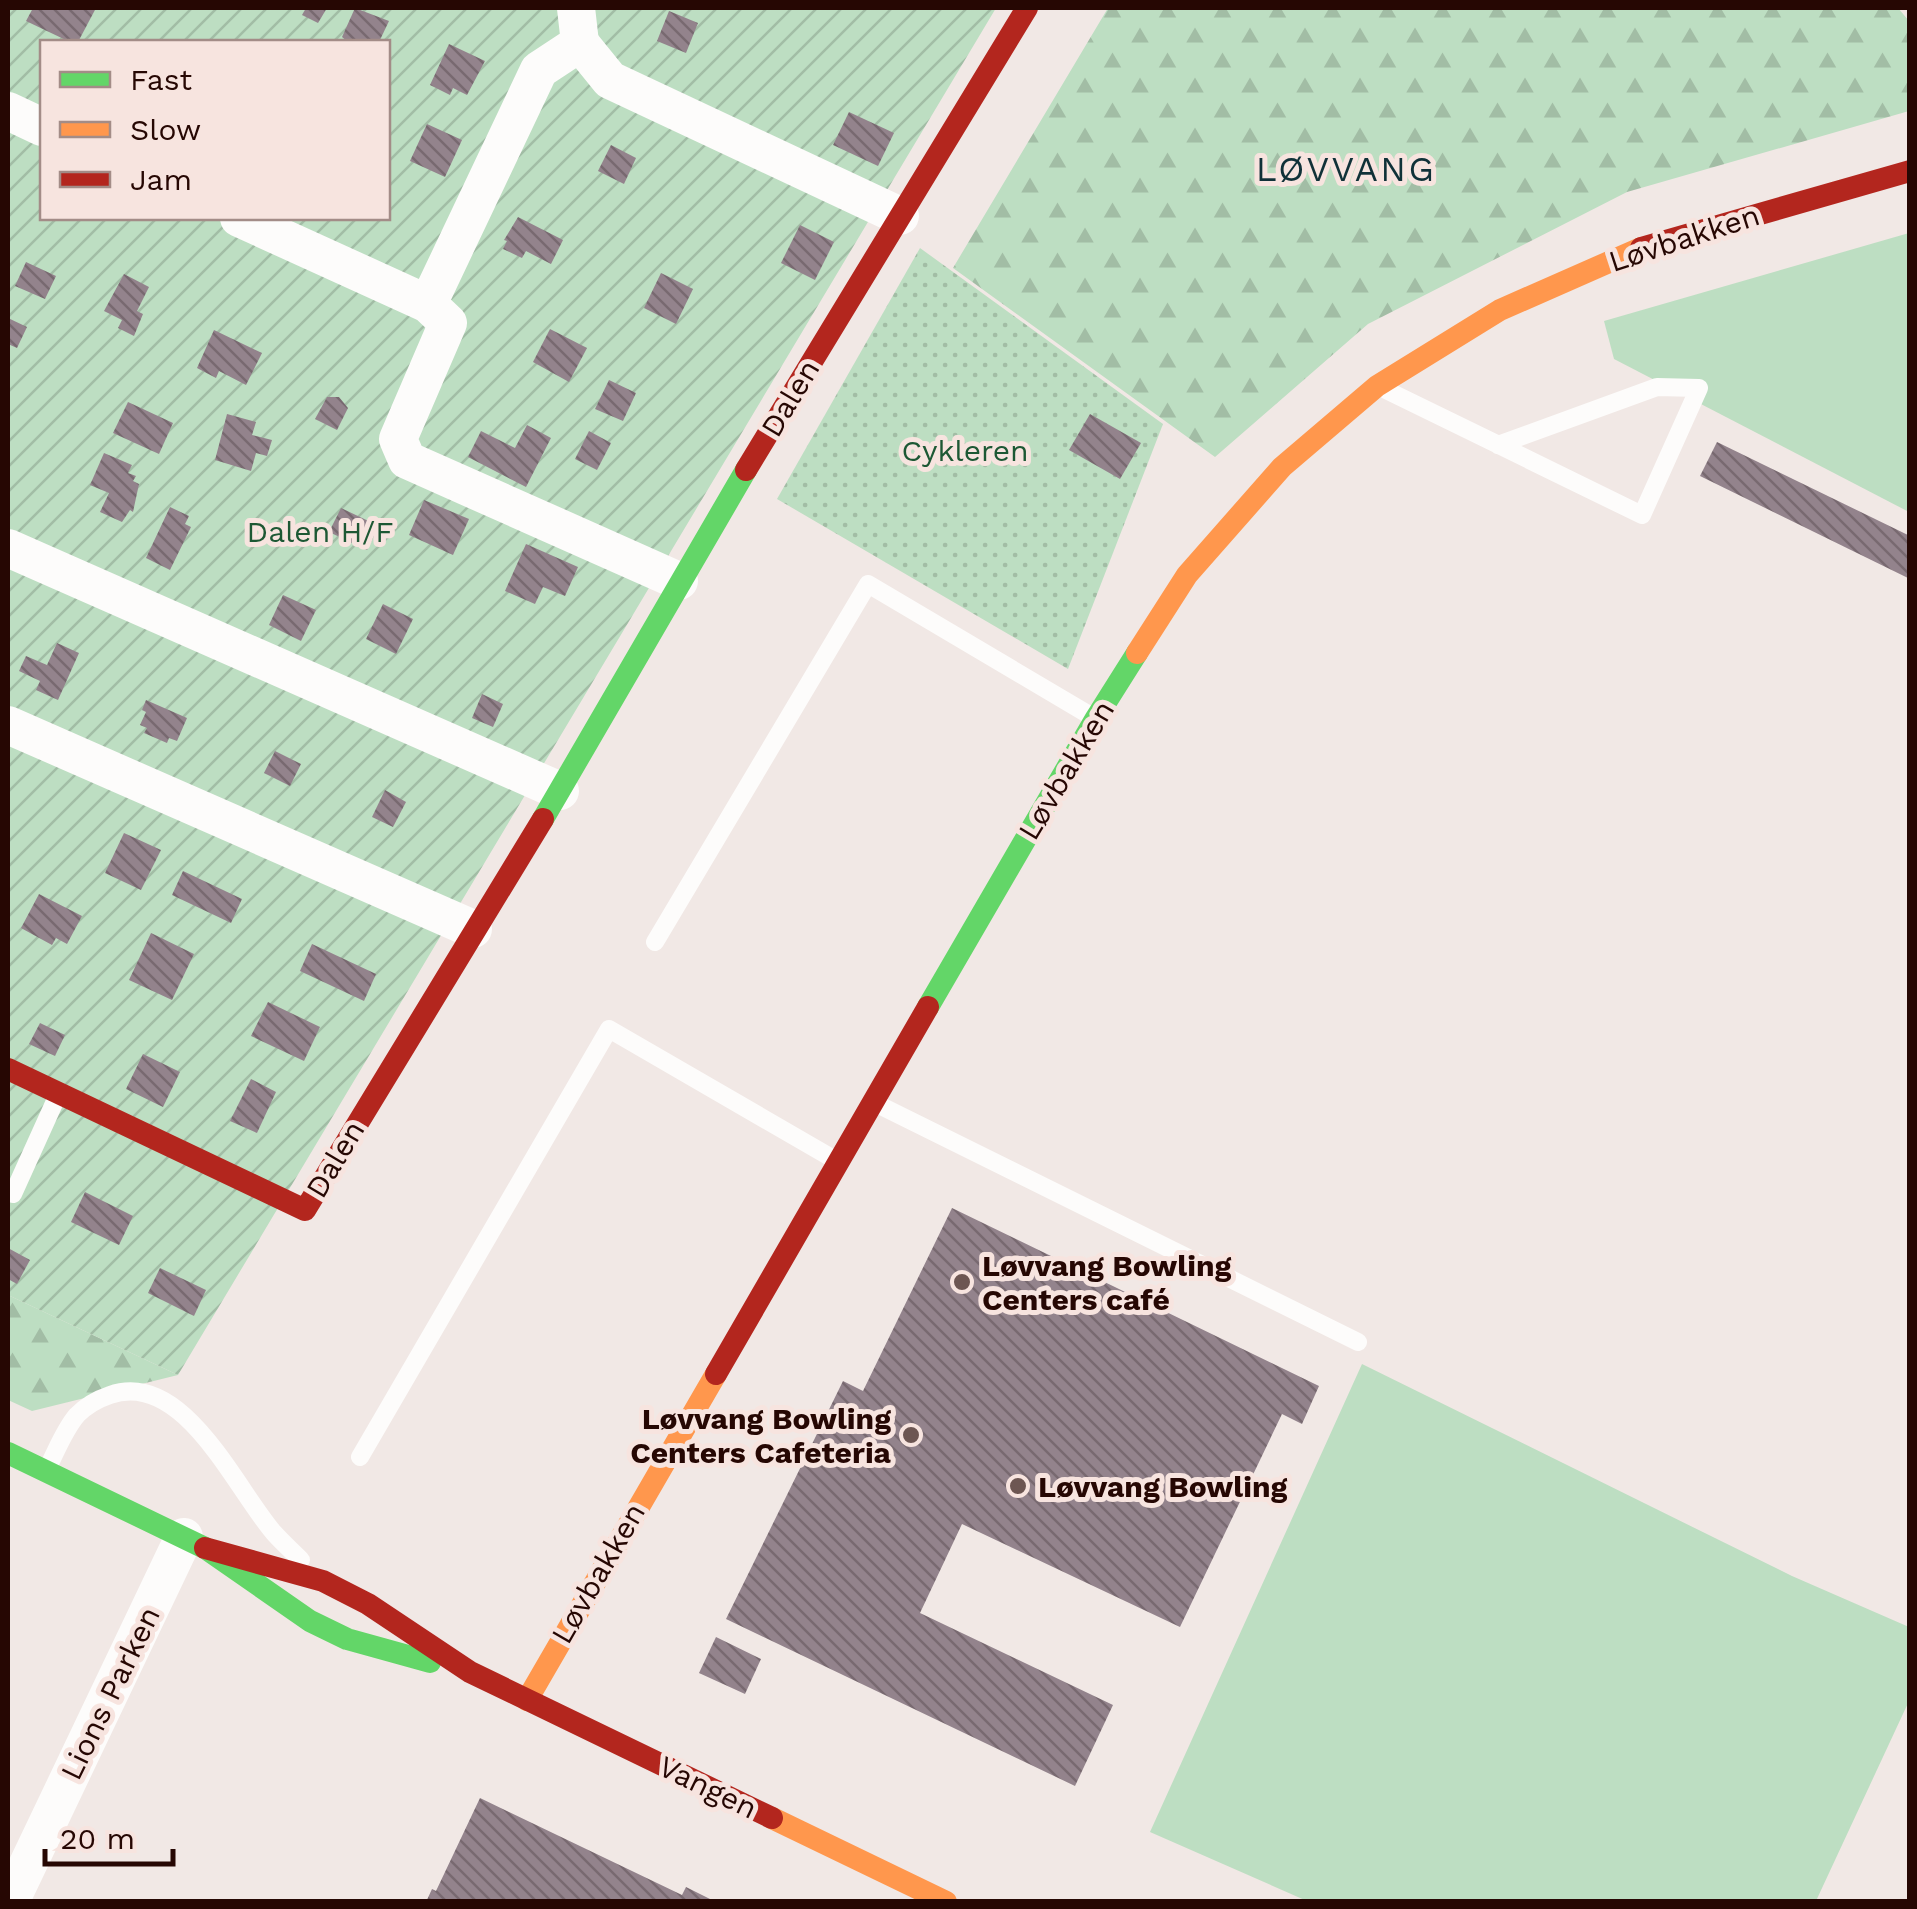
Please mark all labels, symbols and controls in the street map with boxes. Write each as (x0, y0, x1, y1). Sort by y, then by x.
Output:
legend (40, 40, 390, 220)
text: Fast (130, 62, 193, 97)
text: Slow (130, 112, 201, 147)
district label: LØVVANG (1256, 148, 1436, 190)
text: Jam (130, 162, 192, 197)
street label: Løvbakken (1604, 197, 1764, 279)
street label: Dalen (753, 353, 827, 443)
park label: Cykleren (901, 433, 1029, 468)
park label: Dalen H/F (247, 514, 393, 549)
street label: Løvbakken (1011, 694, 1121, 846)
street label: Dalen (298, 1114, 372, 1204)
place label: Løvvang Bowling Centers café (982, 1248, 1232, 1317)
marker: Løvvang Bowling Centers café (951, 1271, 973, 1293)
place label: Løvvang Bowling Centers Cafeteria (630, 1401, 892, 1470)
marker: Løvvang Bowling Centers Cafeteria (900, 1424, 922, 1446)
place label: Løvvang Bowling (1038, 1469, 1288, 1504)
marker: Løvvang Bowling (1007, 1475, 1029, 1497)
street label: Løvbakken (544, 1497, 652, 1649)
street label: Lions Parken (53, 1601, 167, 1785)
street label: Vangen (653, 1748, 763, 1826)
scale bar (45, 1804, 172, 1866)
text: 20 m (60, 1821, 135, 1856)

